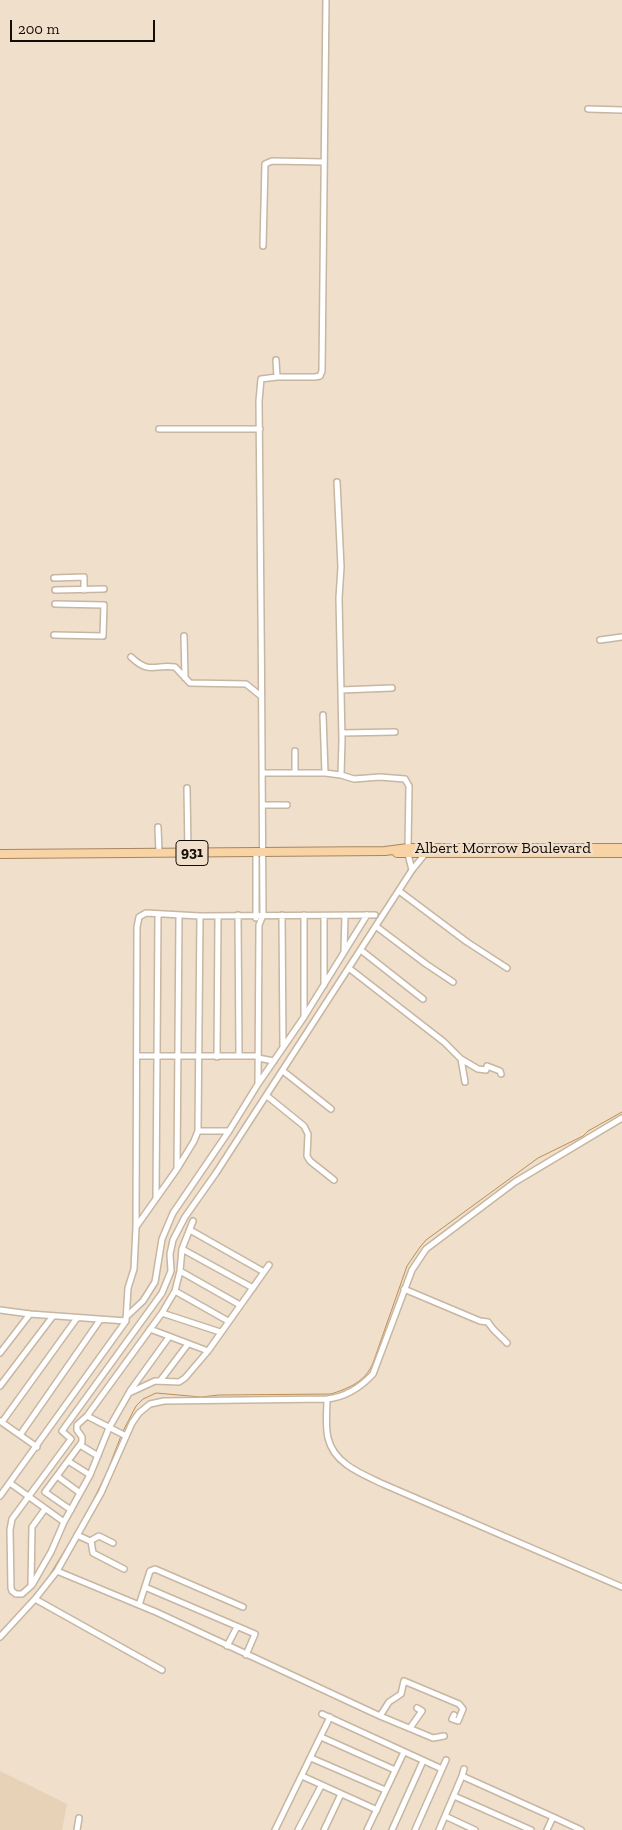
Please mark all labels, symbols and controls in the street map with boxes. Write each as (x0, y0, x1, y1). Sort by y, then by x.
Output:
scale bar (12, 10, 158, 42)
text: 200 m (18, 20, 59, 38)
street label: Albert Morrow Boulevard (415, 838, 591, 858)
road number: 931 (176, 840, 208, 866)

